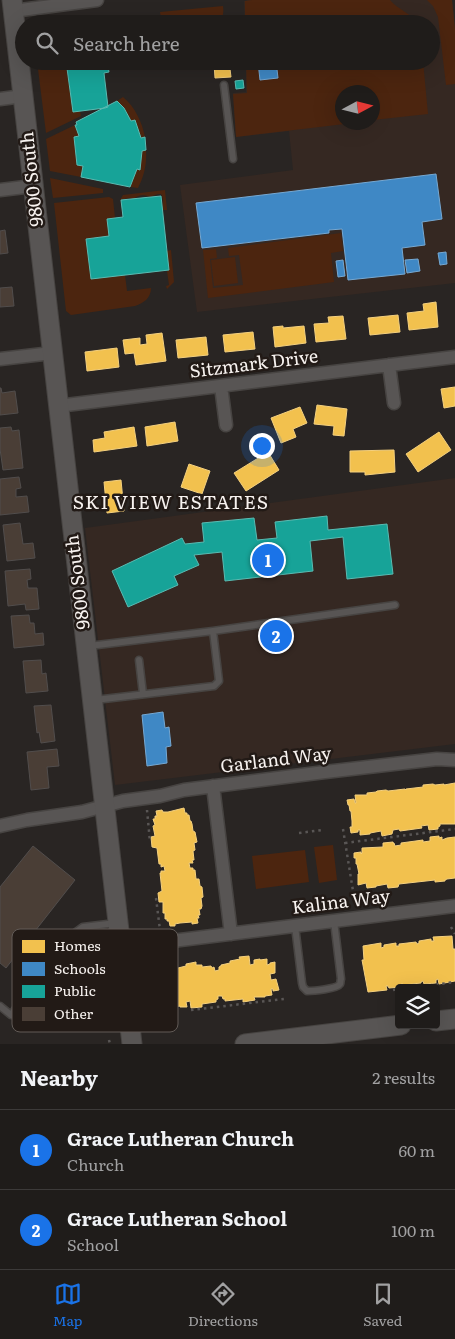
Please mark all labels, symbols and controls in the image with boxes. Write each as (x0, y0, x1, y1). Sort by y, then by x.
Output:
search box (15, 15, 440, 70)
icon: search (33, 29, 61, 57)
text: Search here (73, 29, 180, 57)
north arrow (335, 85, 380, 130)
street label: 9800 South (12, 130, 49, 228)
street label: Sitzmark Drive (188, 341, 320, 384)
your location (249, 433, 275, 459)
district label: SKI VIEW ESTATES (73, 487, 269, 515)
street label: 9800 South (57, 533, 96, 631)
pin: 1 (252, 541, 284, 579)
pin: 2 (260, 617, 292, 655)
street label: Garland Way (219, 738, 333, 779)
street label: Kalina Way (290, 881, 392, 920)
legend (12, 929, 178, 1032)
text: Homes (54, 935, 101, 955)
text: Schools (54, 958, 106, 978)
text: Public (54, 980, 96, 1000)
map controls (395, 984, 440, 1029)
button: layers (395, 984, 440, 1029)
text: Other (54, 1003, 94, 1023)
text: Nearby (20, 1061, 98, 1092)
text: 2 results (372, 1065, 435, 1089)
text: Grace Lutheran Church (67, 1124, 294, 1152)
text: 1 (33, 1138, 39, 1162)
text: 60 m (398, 1138, 435, 1162)
text: Church (67, 1152, 124, 1176)
text: Grace Lutheran School (67, 1204, 287, 1232)
text: 2 (32, 1218, 40, 1242)
text: 100 m (391, 1218, 435, 1242)
text: School (67, 1232, 119, 1256)
tab: Map (53, 1280, 83, 1330)
tab: Directions (188, 1280, 258, 1330)
tab: Saved (363, 1280, 402, 1330)

